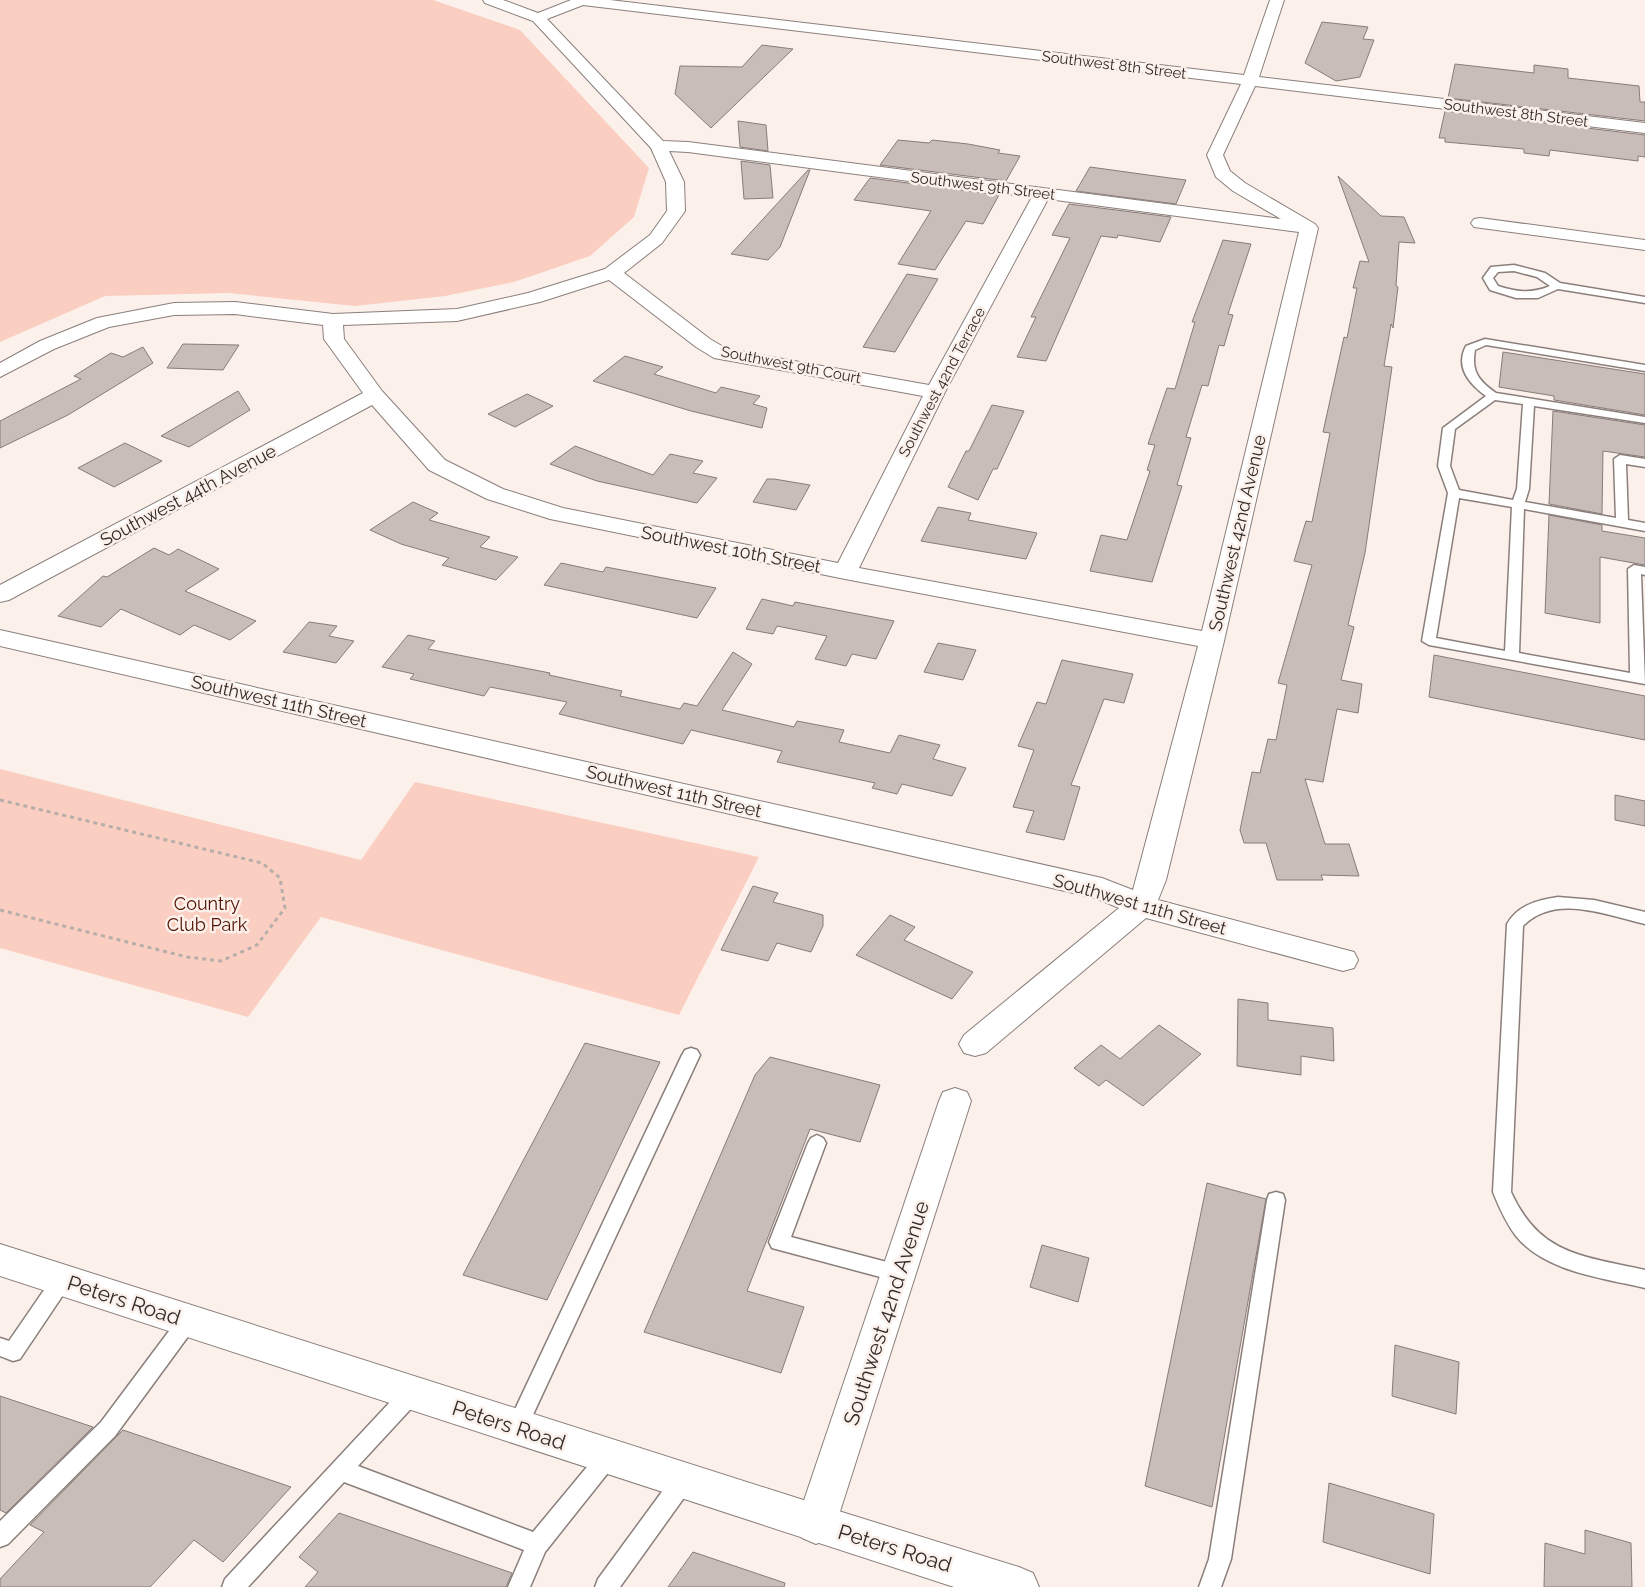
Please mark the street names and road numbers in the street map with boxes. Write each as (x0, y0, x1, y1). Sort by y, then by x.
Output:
street label: Southwest 8th Street (1041, 47, 1187, 83)
street label: Southwest 8th Street (1443, 95, 1589, 131)
street label: Southwest 9th Street (910, 168, 1056, 204)
street label: Southwest 42nd Terrace (895, 304, 989, 460)
street label: Southwest 9th Court (720, 343, 862, 387)
street label: Southwest 42nd Avenue (1204, 432, 1270, 633)
street label: Southwest 44th Avenue (96, 439, 280, 550)
street label: Southwest 10th Street (639, 521, 823, 577)
street label: Southwest 11th Street (189, 671, 369, 731)
street label: Southwest 11th Street (584, 761, 764, 821)
street label: Southwest 11th Street (1051, 869, 1229, 939)
street label: Southwest 42nd Avenue (838, 1198, 934, 1428)
street label: Peters Road (64, 1270, 184, 1330)
street label: Peters Road (449, 1395, 569, 1455)
street label: Peters Road (835, 1519, 955, 1577)

